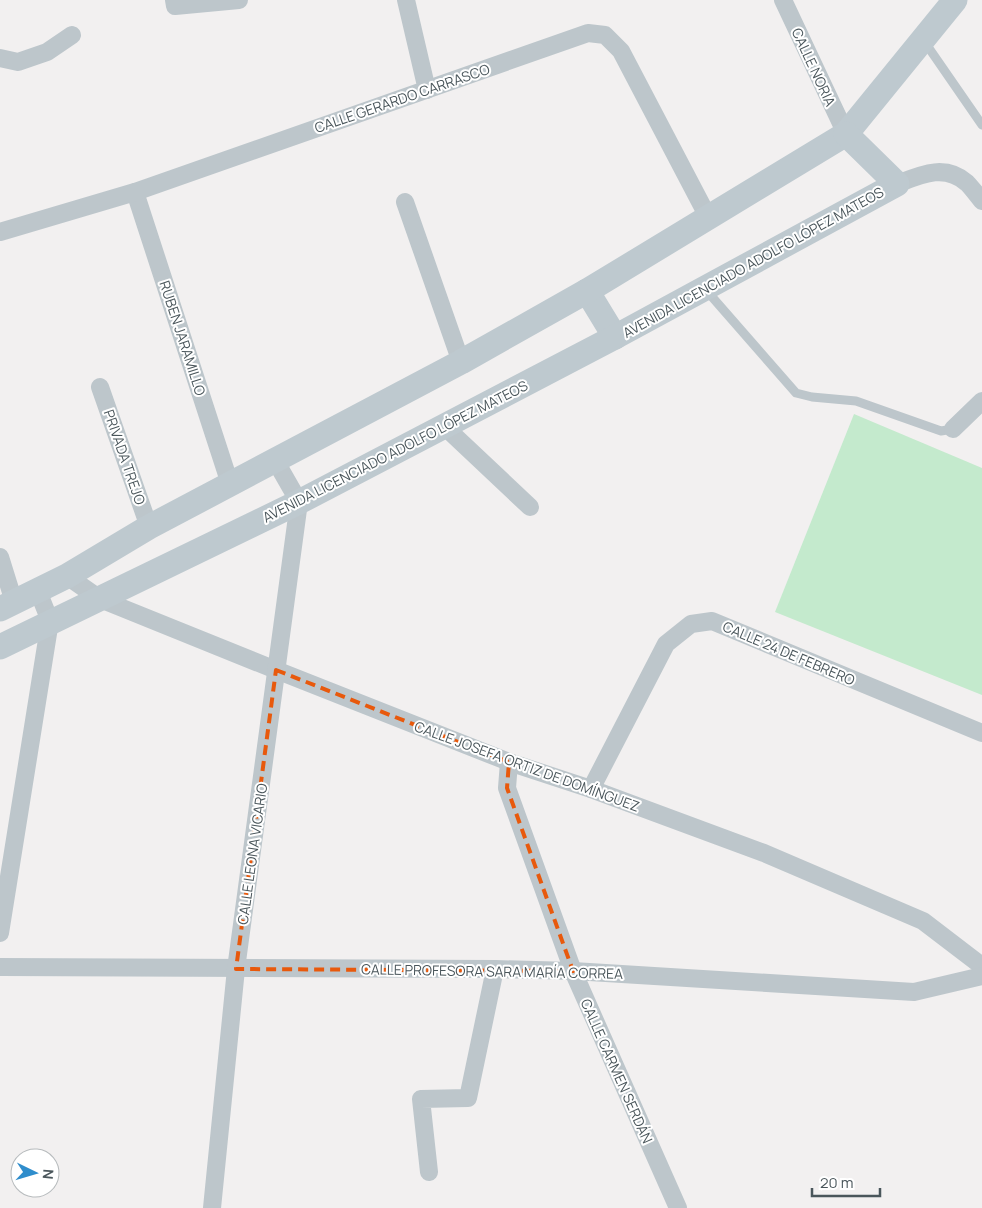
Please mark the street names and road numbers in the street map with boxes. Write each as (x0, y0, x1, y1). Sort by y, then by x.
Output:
street label: CALLE NORIA (788, 25, 840, 109)
street label: CALLE GERARDO CARRASCO (312, 59, 492, 137)
street label: AVENIDA LICENCIADO ADOLFO LÓPEZ MATEOS (619, 182, 887, 342)
street label: RUBEN JARAMILLO (155, 278, 211, 398)
street label: AVENIDA LICENCIADO ADOLFO LÓPEZ MATEOS (259, 375, 531, 526)
street label: PRIVADA TREJO (100, 407, 150, 507)
street label: CALLE 24 DE FEBRERO (720, 617, 858, 689)
street label: CALLE JOSEFA ORTIZ DE DOMÍNGUEZ (412, 716, 642, 816)
street label: CALLE LEONA VICARIO (233, 782, 271, 926)
street label: CALLE PROFESORA SARA MARÍA CORREA (361, 959, 623, 983)
street label: CALLE CARMEN SERDÁN (577, 996, 657, 1146)

